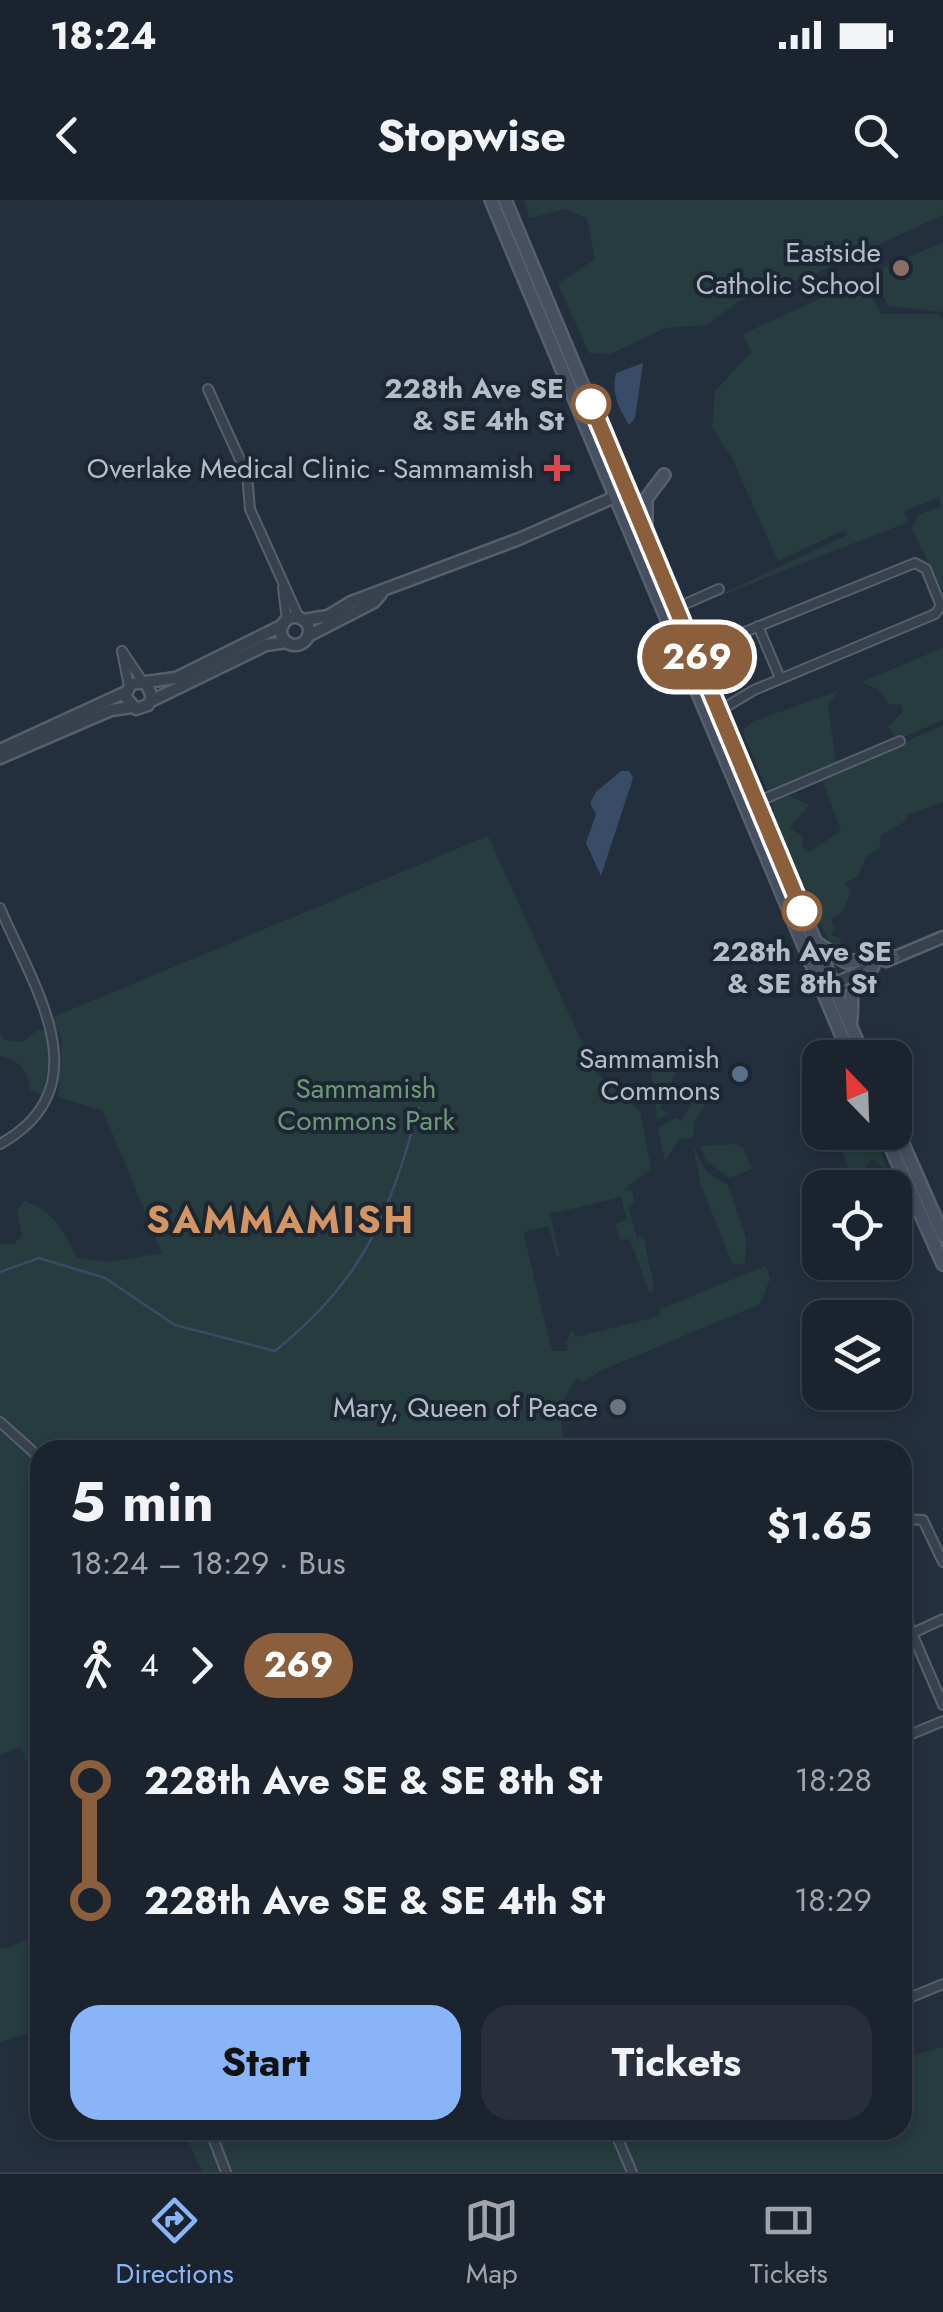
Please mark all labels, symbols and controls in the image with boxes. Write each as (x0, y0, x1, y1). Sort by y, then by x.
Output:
text: 18:24 (50, 8, 157, 63)
text: Stopwise (377, 103, 566, 168)
icon: back (40, 108, 95, 163)
icon: search (848, 108, 903, 163)
place label: Eastside Catholic School (696, 232, 881, 305)
marker: Eastside Catholic School (890, 257, 912, 279)
place label: 228th Ave SE & SE 4th St (384, 368, 564, 441)
marker: 228th Ave SE & SE 4th St (572, 385, 610, 423)
place label: Overlake Medical Clinic - Sammamish (87, 448, 534, 489)
marker: Overlake Medical Clinic - Sammamish (544, 455, 570, 481)
line badge: 269 (640, 624, 754, 690)
text: 269 (662, 632, 732, 682)
marker: 228th Ave SE & SE 8th St (783, 892, 821, 930)
place label: 228th Ave SE & SE 8th St (712, 931, 892, 1004)
place label: Sammamish Commons (579, 1038, 720, 1111)
north arrow (802, 1040, 912, 1150)
map controls (802, 1040, 912, 1410)
marker: Sammamish Commons (729, 1063, 751, 1085)
park label: Sammamish Commons Park (277, 1068, 456, 1141)
button: locate (802, 1170, 912, 1280)
district label: SAMMAMISH (146, 1192, 416, 1247)
button: layers (802, 1300, 912, 1410)
place label: Mary, Queen of Peace (333, 1387, 598, 1428)
marker: Mary, Queen of Peace (607, 1396, 629, 1418)
text: 5 min (70, 1462, 214, 1542)
text: $1.65 (767, 1498, 872, 1553)
text: 18:24 – 18:29 · Bus (70, 1540, 346, 1586)
icon: walk (70, 1638, 125, 1693)
icon: forward (174, 1638, 229, 1693)
text: 269 (264, 1640, 333, 1690)
text: 4 (140, 1642, 159, 1688)
text: 228th Ave SE & SE 8th St (144, 1753, 602, 1808)
text: 18:28 (795, 1757, 872, 1803)
text: 228th Ave SE & SE 4th St (144, 1873, 605, 1928)
text: 18:29 (794, 1877, 872, 1923)
button: Start (70, 2005, 461, 2120)
button: Tickets (481, 2005, 872, 2120)
tab: Directions (115, 2193, 234, 2294)
tab: Map (464, 2193, 519, 2294)
tab: Tickets (750, 2193, 828, 2294)

